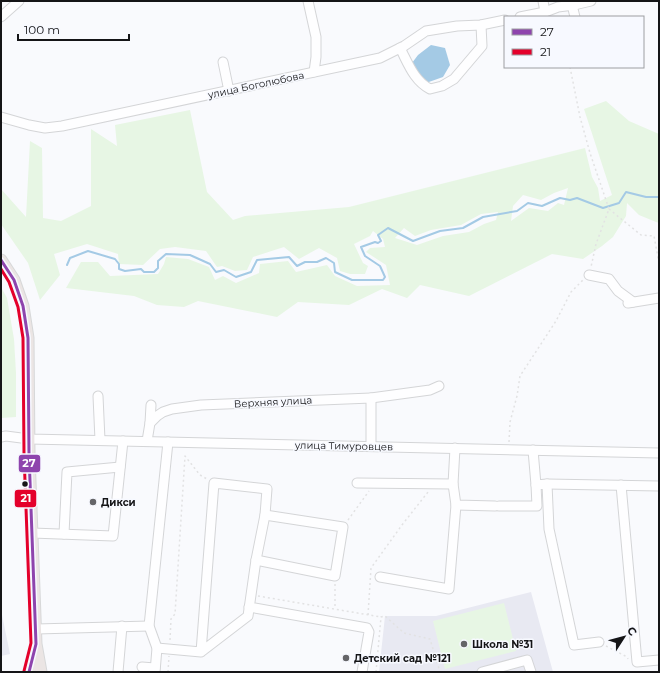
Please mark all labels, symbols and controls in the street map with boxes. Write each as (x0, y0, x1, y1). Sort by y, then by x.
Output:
scale bar (18, 16, 129, 42)
legend (504, 16, 644, 68)
text: 100 m (24, 22, 60, 37)
text: 27 (540, 24, 554, 39)
text: 21 (540, 44, 551, 59)
street label: улица Боголюбова (206, 68, 305, 102)
street label: Верхняя улица (234, 393, 312, 411)
street label: улица Тимуровцев (294, 439, 393, 453)
line badge: 27 (18, 454, 41, 473)
text: 27 (22, 456, 36, 470)
unlabelled marker (20, 479, 30, 489)
line badge: 21 (14, 489, 37, 508)
text: 21 (21, 491, 31, 505)
place label: Дикси (101, 496, 136, 509)
marker: Дикси (88, 497, 98, 507)
north arrow (604, 617, 644, 657)
text: С (624, 624, 640, 638)
place label: Школа №31 (472, 638, 533, 651)
marker: Школа №31 (459, 639, 469, 649)
place label: Детский сад №121 (354, 652, 451, 665)
marker: Детский сад №121 (341, 653, 351, 663)

